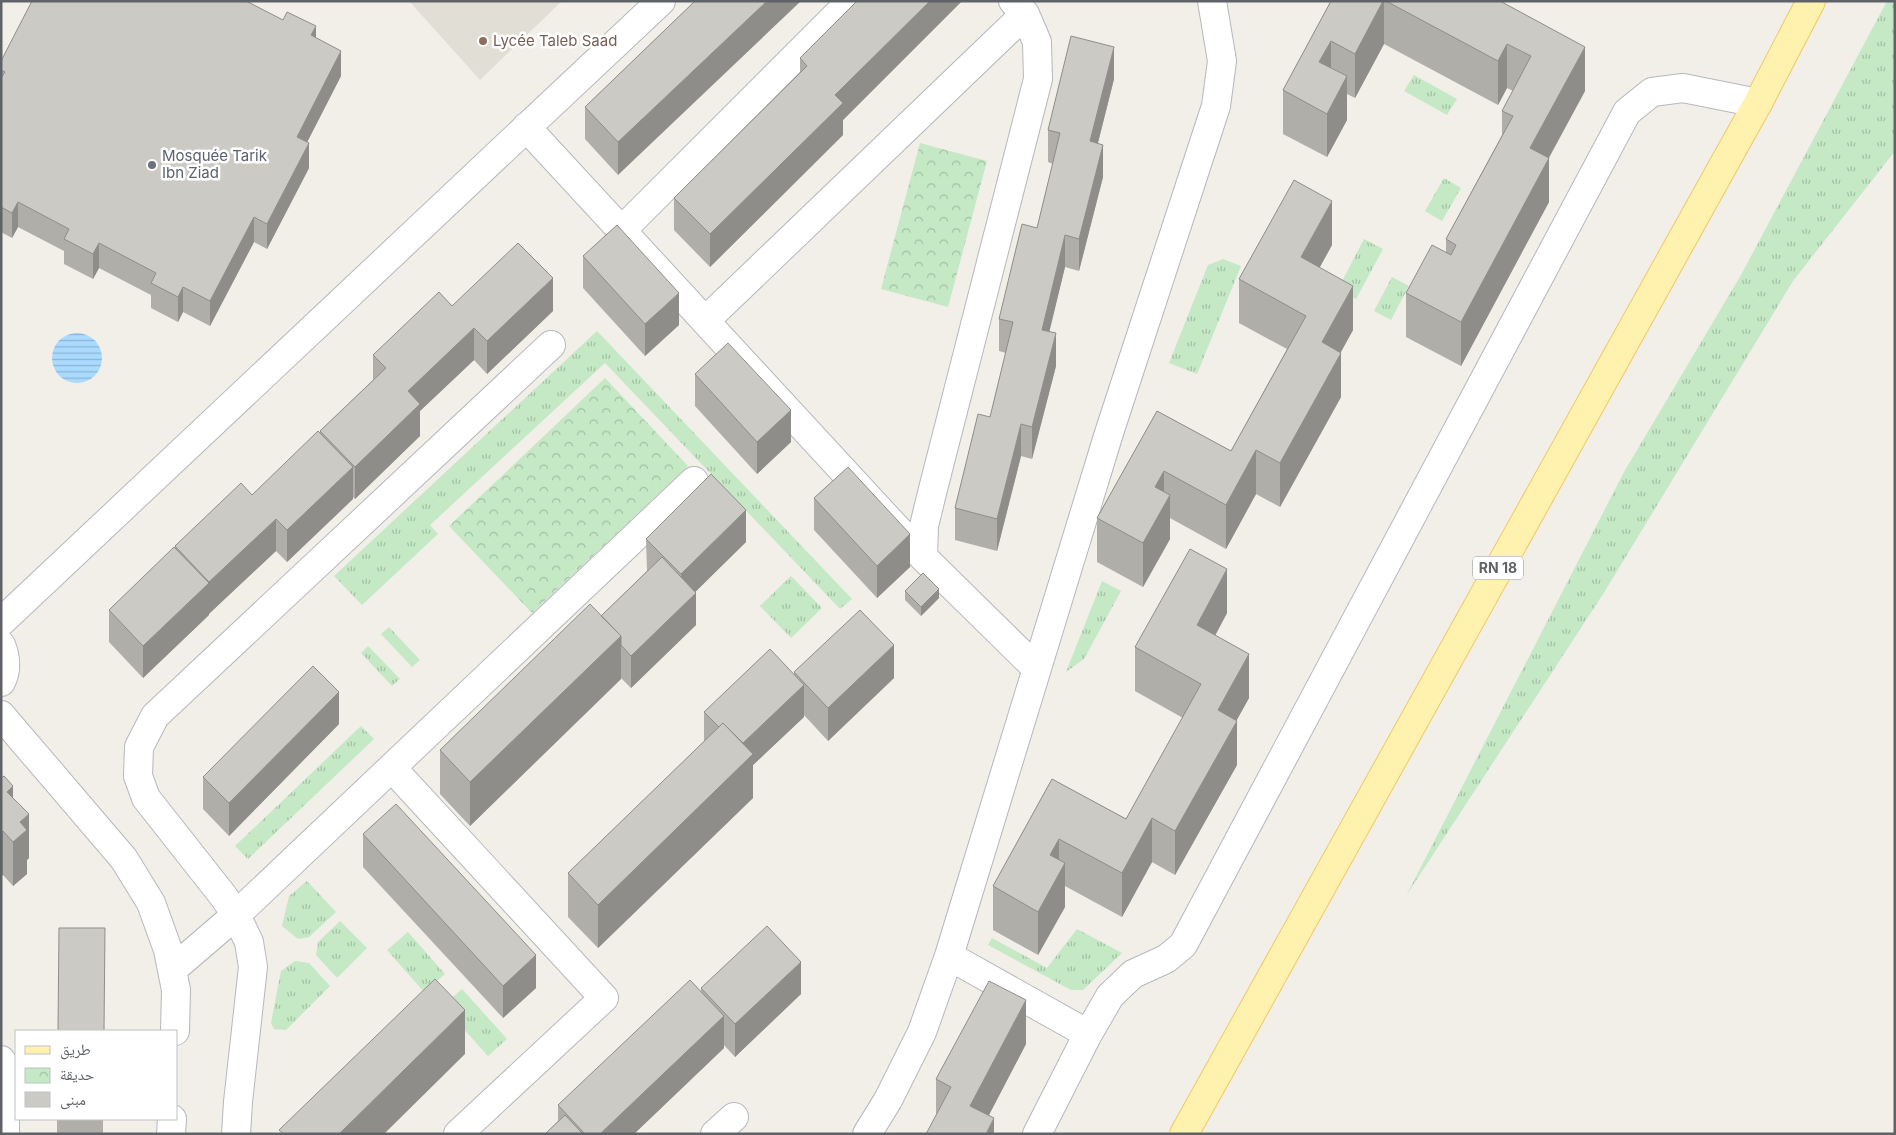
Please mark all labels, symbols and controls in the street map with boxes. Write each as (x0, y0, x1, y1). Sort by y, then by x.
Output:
place label: Lycée Taleb Saad (493, 31, 617, 50)
marker: Lycée Taleb Saad (477, 35, 489, 47)
place label: Mosquée Tarik Ibn Ziad (162, 146, 268, 182)
marker: Mosquée Tarik Ibn Ziad (146, 159, 158, 171)
road number: RN 18 (1473, 556, 1523, 580)
legend (15, 1030, 178, 1120)
text: طريق (60, 1040, 91, 1060)
text: حديقة (60, 1065, 95, 1084)
text: مبنى (60, 1090, 86, 1110)

